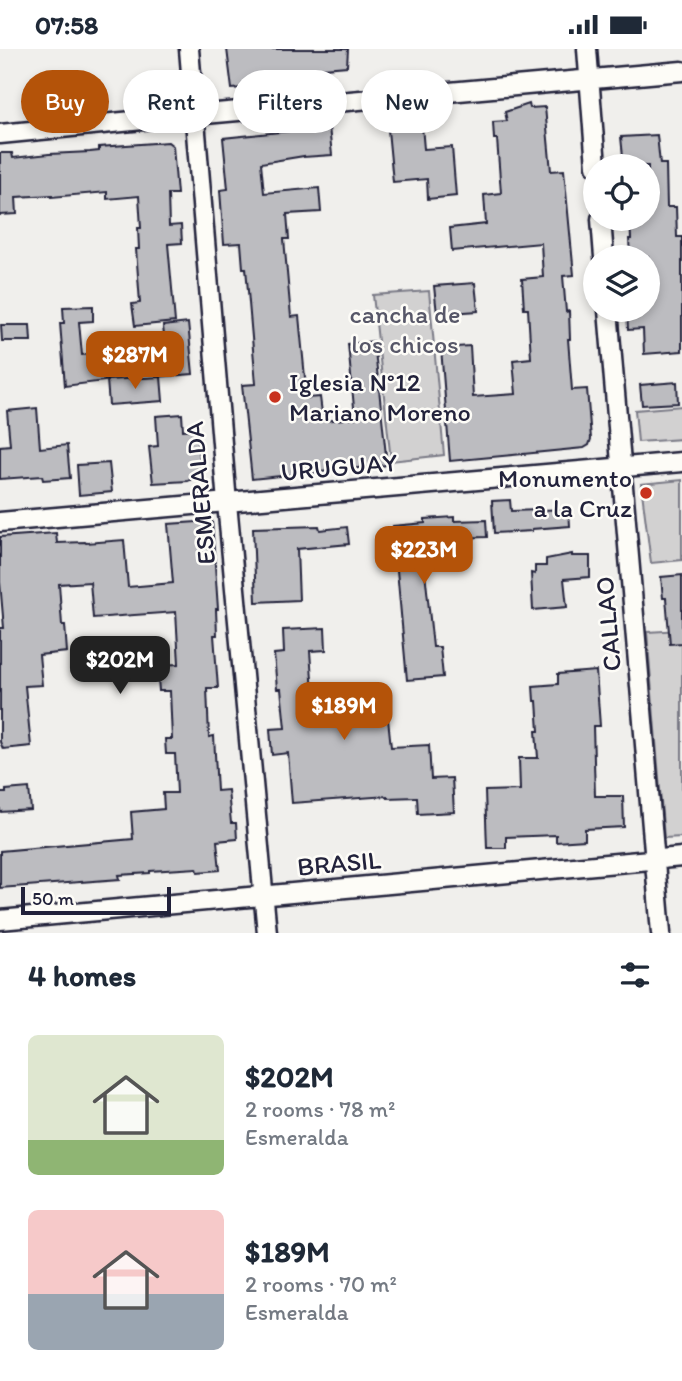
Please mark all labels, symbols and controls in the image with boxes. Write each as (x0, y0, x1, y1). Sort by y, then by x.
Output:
text: 07:58 (35, 9, 98, 41)
chip: Buy (21, 70, 109, 133)
chip: Rent (123, 70, 219, 133)
chip: Filters (233, 70, 347, 133)
chip: New (361, 70, 453, 133)
map controls (583, 154, 660, 322)
button: locate (583, 154, 660, 231)
button: layers (583, 245, 660, 322)
park label: cancha de los chicos (350, 298, 460, 360)
pin: $287M (86, 331, 184, 391)
text: $287M (102, 340, 168, 368)
place label: Iglesia N°12 Mariano Moreno (289, 366, 471, 428)
marker: Iglesia N°12 Mariano Moreno (267, 389, 283, 405)
street label: ESMERALDA (178, 420, 222, 566)
street label: URUGUAY (279, 446, 399, 488)
place label: Monumento a la Cruz (498, 462, 632, 524)
marker: Monumento a la Cruz (638, 485, 654, 501)
pin: $223M (375, 526, 473, 586)
text: $223M (391, 535, 457, 563)
street label: CALLAO (588, 575, 628, 673)
pin: $202M (71, 637, 169, 696)
text: $202M (86, 645, 154, 673)
pin: $189M (295, 683, 393, 742)
text: $189M (311, 691, 377, 719)
street label: BRASIL (296, 843, 382, 883)
scale bar (21, 884, 172, 916)
text: 50 m (32, 887, 74, 910)
icon: filters (616, 956, 654, 994)
text: 4 homes (28, 957, 136, 994)
text: $202M (245, 1058, 334, 1095)
icon: home (84, 1063, 168, 1147)
text: 2 rooms · 78 m² (245, 1095, 395, 1123)
text: Esmeralda (245, 1123, 349, 1151)
text: $189M (245, 1233, 330, 1270)
icon: home (84, 1238, 168, 1322)
text: 2 rooms · 70 m² (245, 1270, 397, 1298)
text: Esmeralda (245, 1298, 349, 1326)

